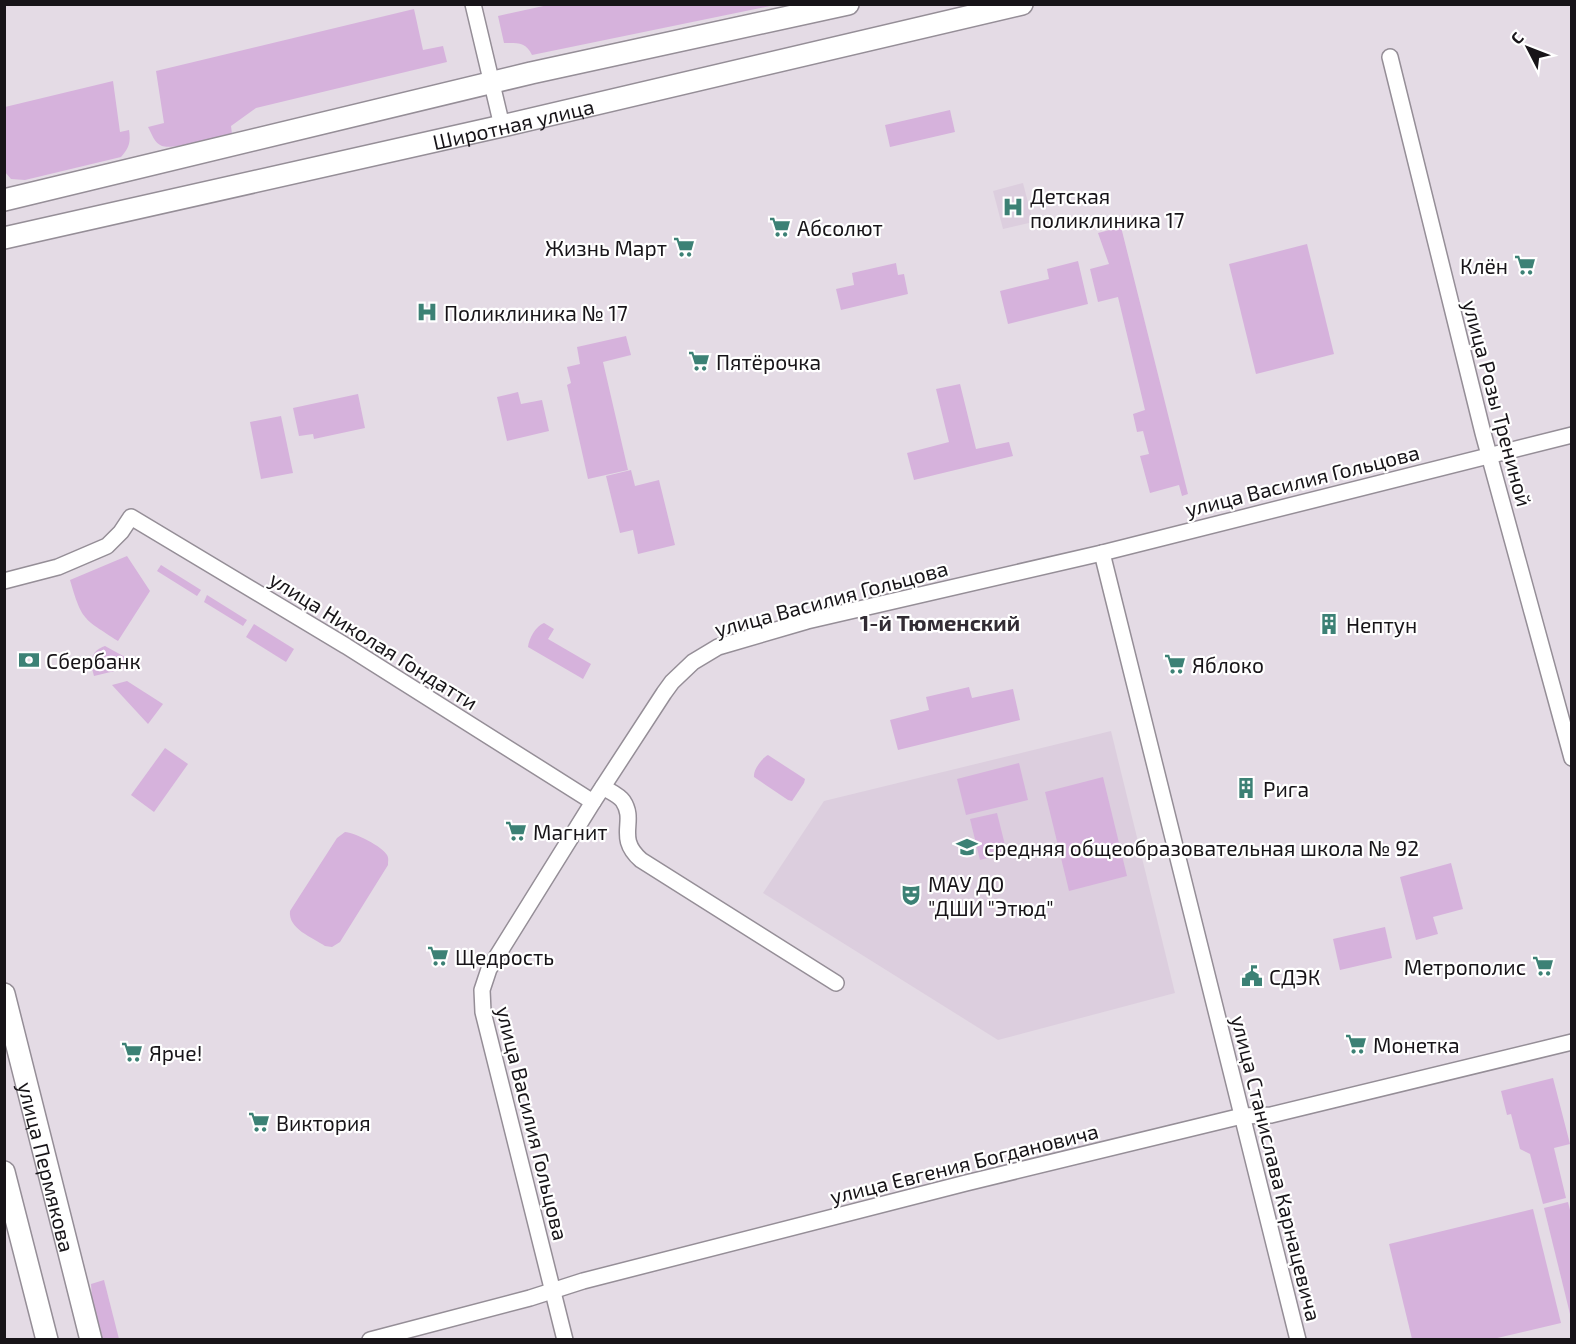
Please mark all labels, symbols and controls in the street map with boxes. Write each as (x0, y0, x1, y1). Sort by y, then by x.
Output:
north arrow (1498, 18, 1558, 78)
text: С (1506, 28, 1527, 47)
street label: Широтная улица (430, 92, 596, 154)
place label: Детская поликлиника 17 (1030, 183, 1185, 232)
hospital icon: Детская поликлиника 17 (1001, 195, 1025, 219)
supermarket icon: Абсолют (768, 215, 792, 239)
place label: Абсолют (797, 215, 883, 240)
place label: Жизнь Март (545, 235, 667, 260)
supermarket icon: Жизнь Март (672, 235, 696, 259)
place label: Клён (1460, 253, 1508, 278)
supermarket icon: Клён (1513, 253, 1537, 277)
street label: улица Розы Трениной (1457, 297, 1538, 509)
hospital icon: Поликлиника № 17 (415, 300, 439, 324)
place label: Поликлиника № 17 (444, 300, 628, 325)
supermarket icon: Пятёрочка (687, 349, 711, 373)
place label: Пятёрочка (716, 349, 821, 374)
street label: улица Василия Гольцова (1182, 439, 1422, 522)
street label: улица Василия Гольцова (712, 555, 951, 642)
street label: улица Николая Гондатти (265, 566, 483, 715)
district label: 1-й Тюменский (860, 609, 1020, 635)
building icon: Нептун (1317, 612, 1341, 636)
place label: Нептун (1346, 612, 1417, 638)
bank icon: Сбербанк (17, 648, 41, 672)
place label: Сбербанк (46, 648, 141, 673)
supermarket icon: Яблоко (1163, 652, 1187, 676)
place label: Яблоко (1192, 652, 1264, 677)
building icon: Рига (1234, 776, 1258, 800)
place label: Рига (1263, 776, 1309, 801)
supermarket icon: Магнит (504, 819, 528, 843)
place label: Магнит (533, 819, 608, 844)
school or university icon: средняя общеобразовательная школа № 92 (955, 835, 979, 859)
place label: средняя общеобразовательная школа № 92 (984, 835, 1419, 860)
place label: МАУ ДО "ДШИ "Этюд" (928, 871, 1054, 920)
theatre icon: МАУ ДО "ДШИ "Этюд" (899, 883, 923, 907)
supermarket icon: Щедрость (426, 944, 450, 968)
place label: Щедрость (455, 944, 554, 969)
place label: Метрополис (1404, 954, 1526, 979)
supermarket icon: Метрополис (1531, 954, 1555, 978)
public building icon: СДЭК (1240, 964, 1264, 988)
place label: СДЭК (1269, 964, 1320, 989)
street label: улица Василия Гольцова (491, 1003, 574, 1243)
street label: улица Станислава Карнацевича (1226, 1013, 1327, 1324)
supermarket icon: Монетка (1344, 1032, 1368, 1056)
place label: Монетка (1373, 1032, 1460, 1057)
supermarket icon: Ярче! (120, 1040, 144, 1064)
place label: Ярче! (149, 1040, 202, 1065)
street label: улица Пермякова (13, 1079, 81, 1254)
supermarket icon: Виктория (247, 1110, 271, 1134)
place label: Виктория (276, 1110, 371, 1135)
street label: улица Евгения Богдановича (827, 1118, 1101, 1209)

